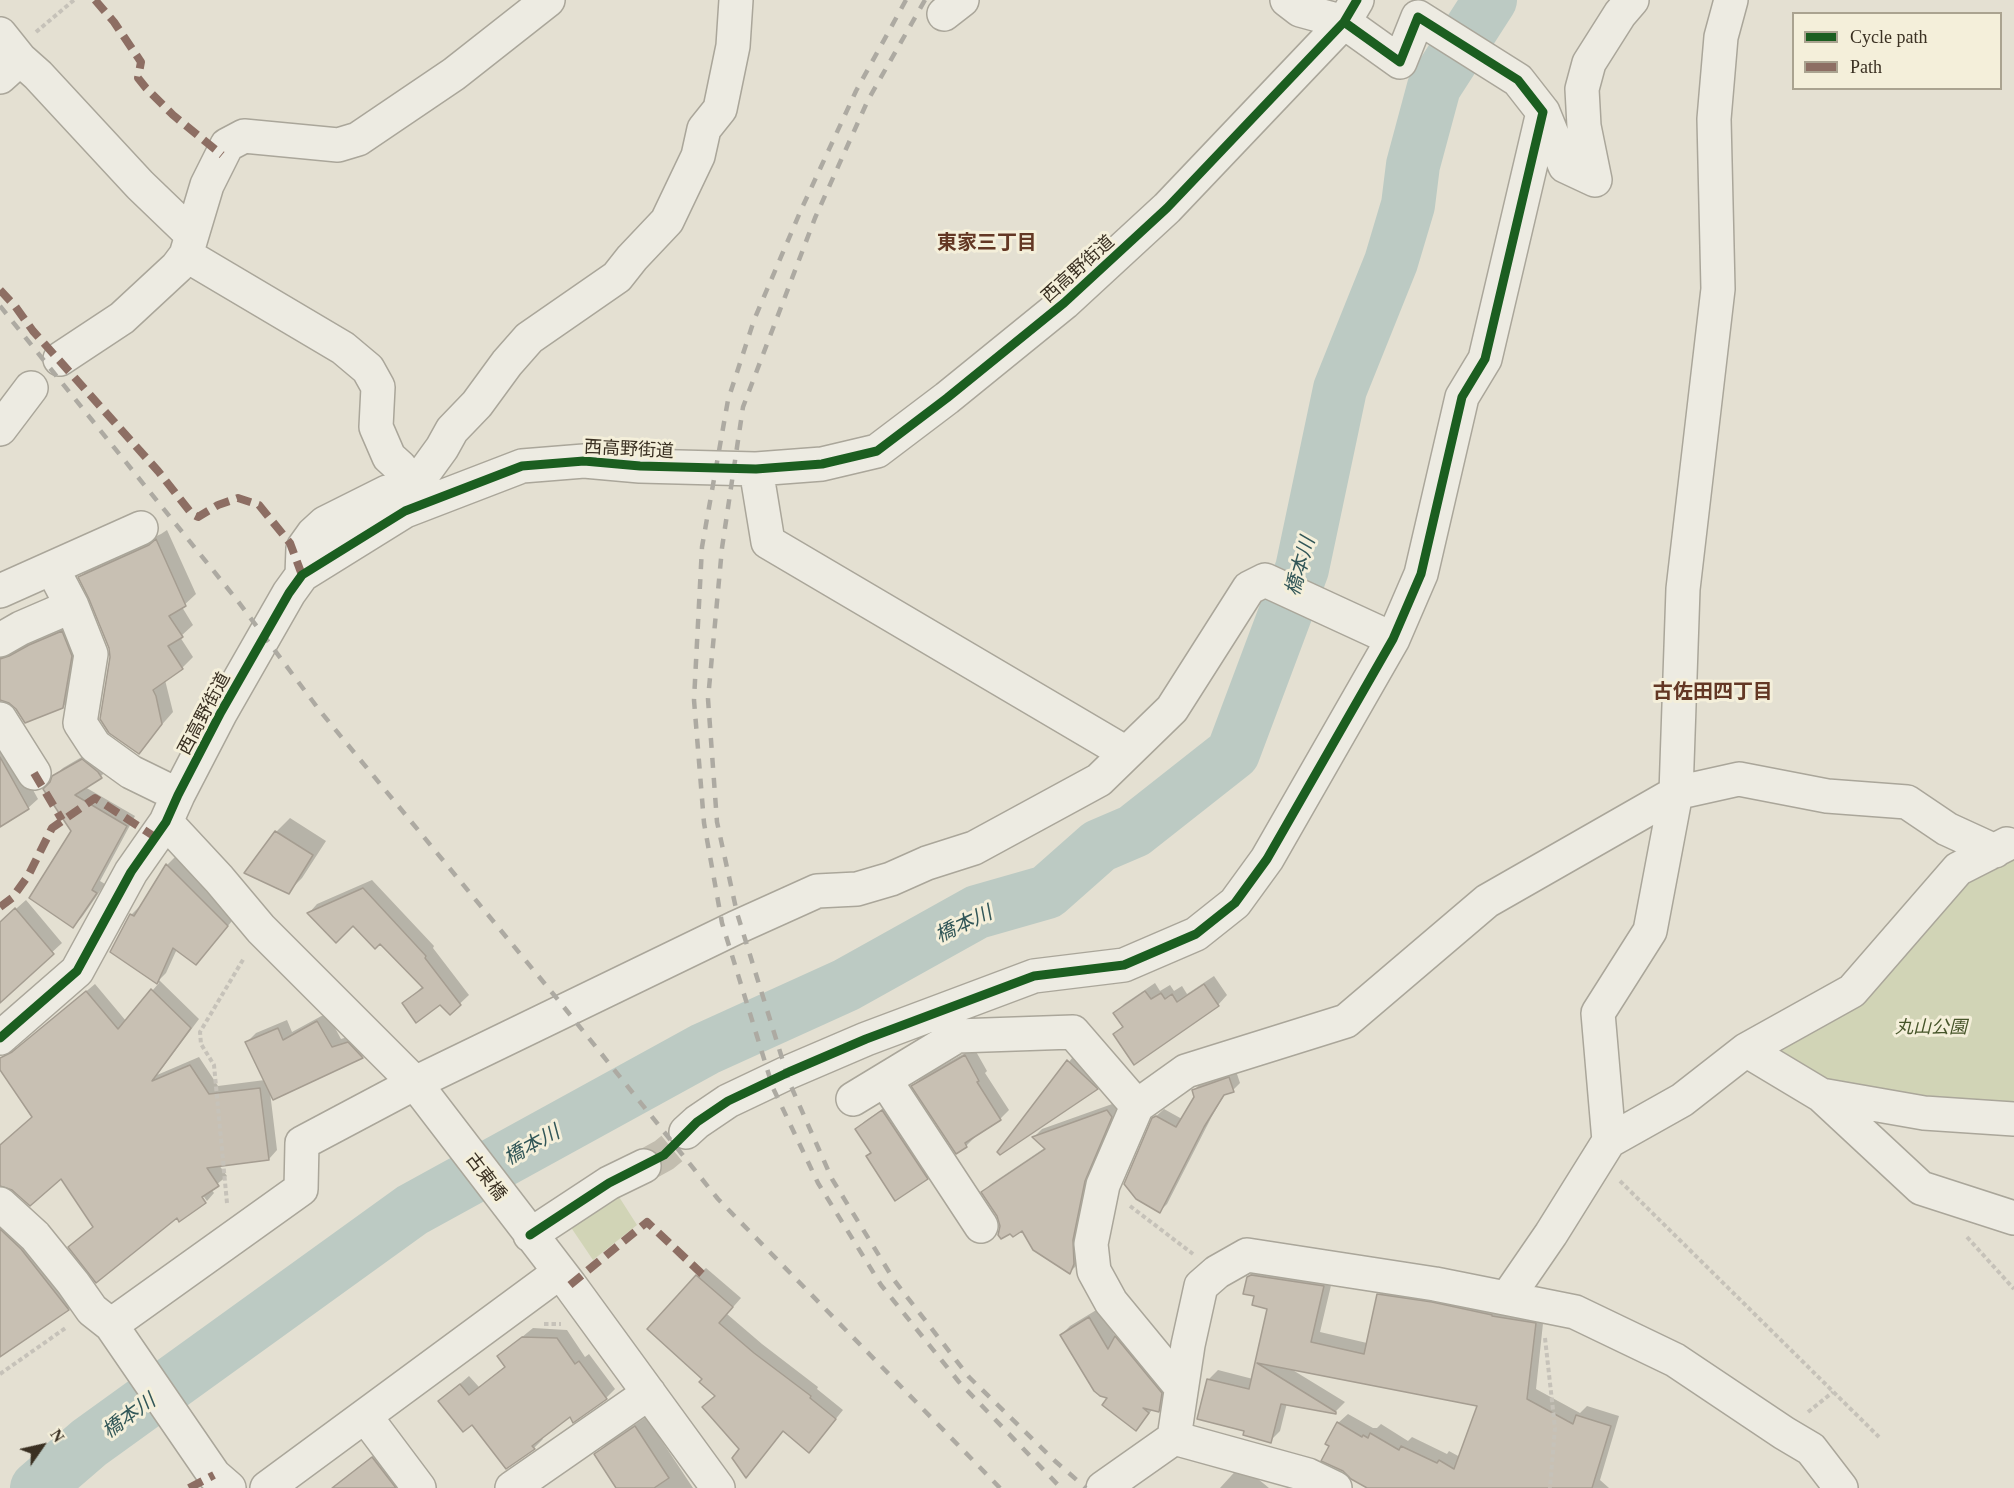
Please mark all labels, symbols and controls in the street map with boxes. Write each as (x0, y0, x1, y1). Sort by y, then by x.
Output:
legend (1792, 12, 2002, 90)
text: Cycle path (1850, 27, 1927, 47)
text: Path (1850, 57, 1882, 77)
district label: 東家三丁目 (937, 229, 1037, 253)
street label: 西高野街道 (1036, 230, 1118, 306)
street label: 西高野街道 (583, 435, 675, 461)
water label: 橋本川 (1279, 534, 1319, 598)
street label: 西高野街道 (172, 668, 234, 758)
district label: 古佐田四丁目 (1653, 678, 1773, 702)
water label: 橋本川 (931, 899, 995, 947)
park label: 丸山公園 (1895, 1015, 1967, 1037)
water label: 橋本川 (499, 1119, 563, 1169)
street label: 古東橋 (462, 1148, 512, 1204)
water label: 橋本川 (97, 1388, 159, 1442)
north arrow (12, 1416, 72, 1476)
text: N (47, 1426, 68, 1445)

